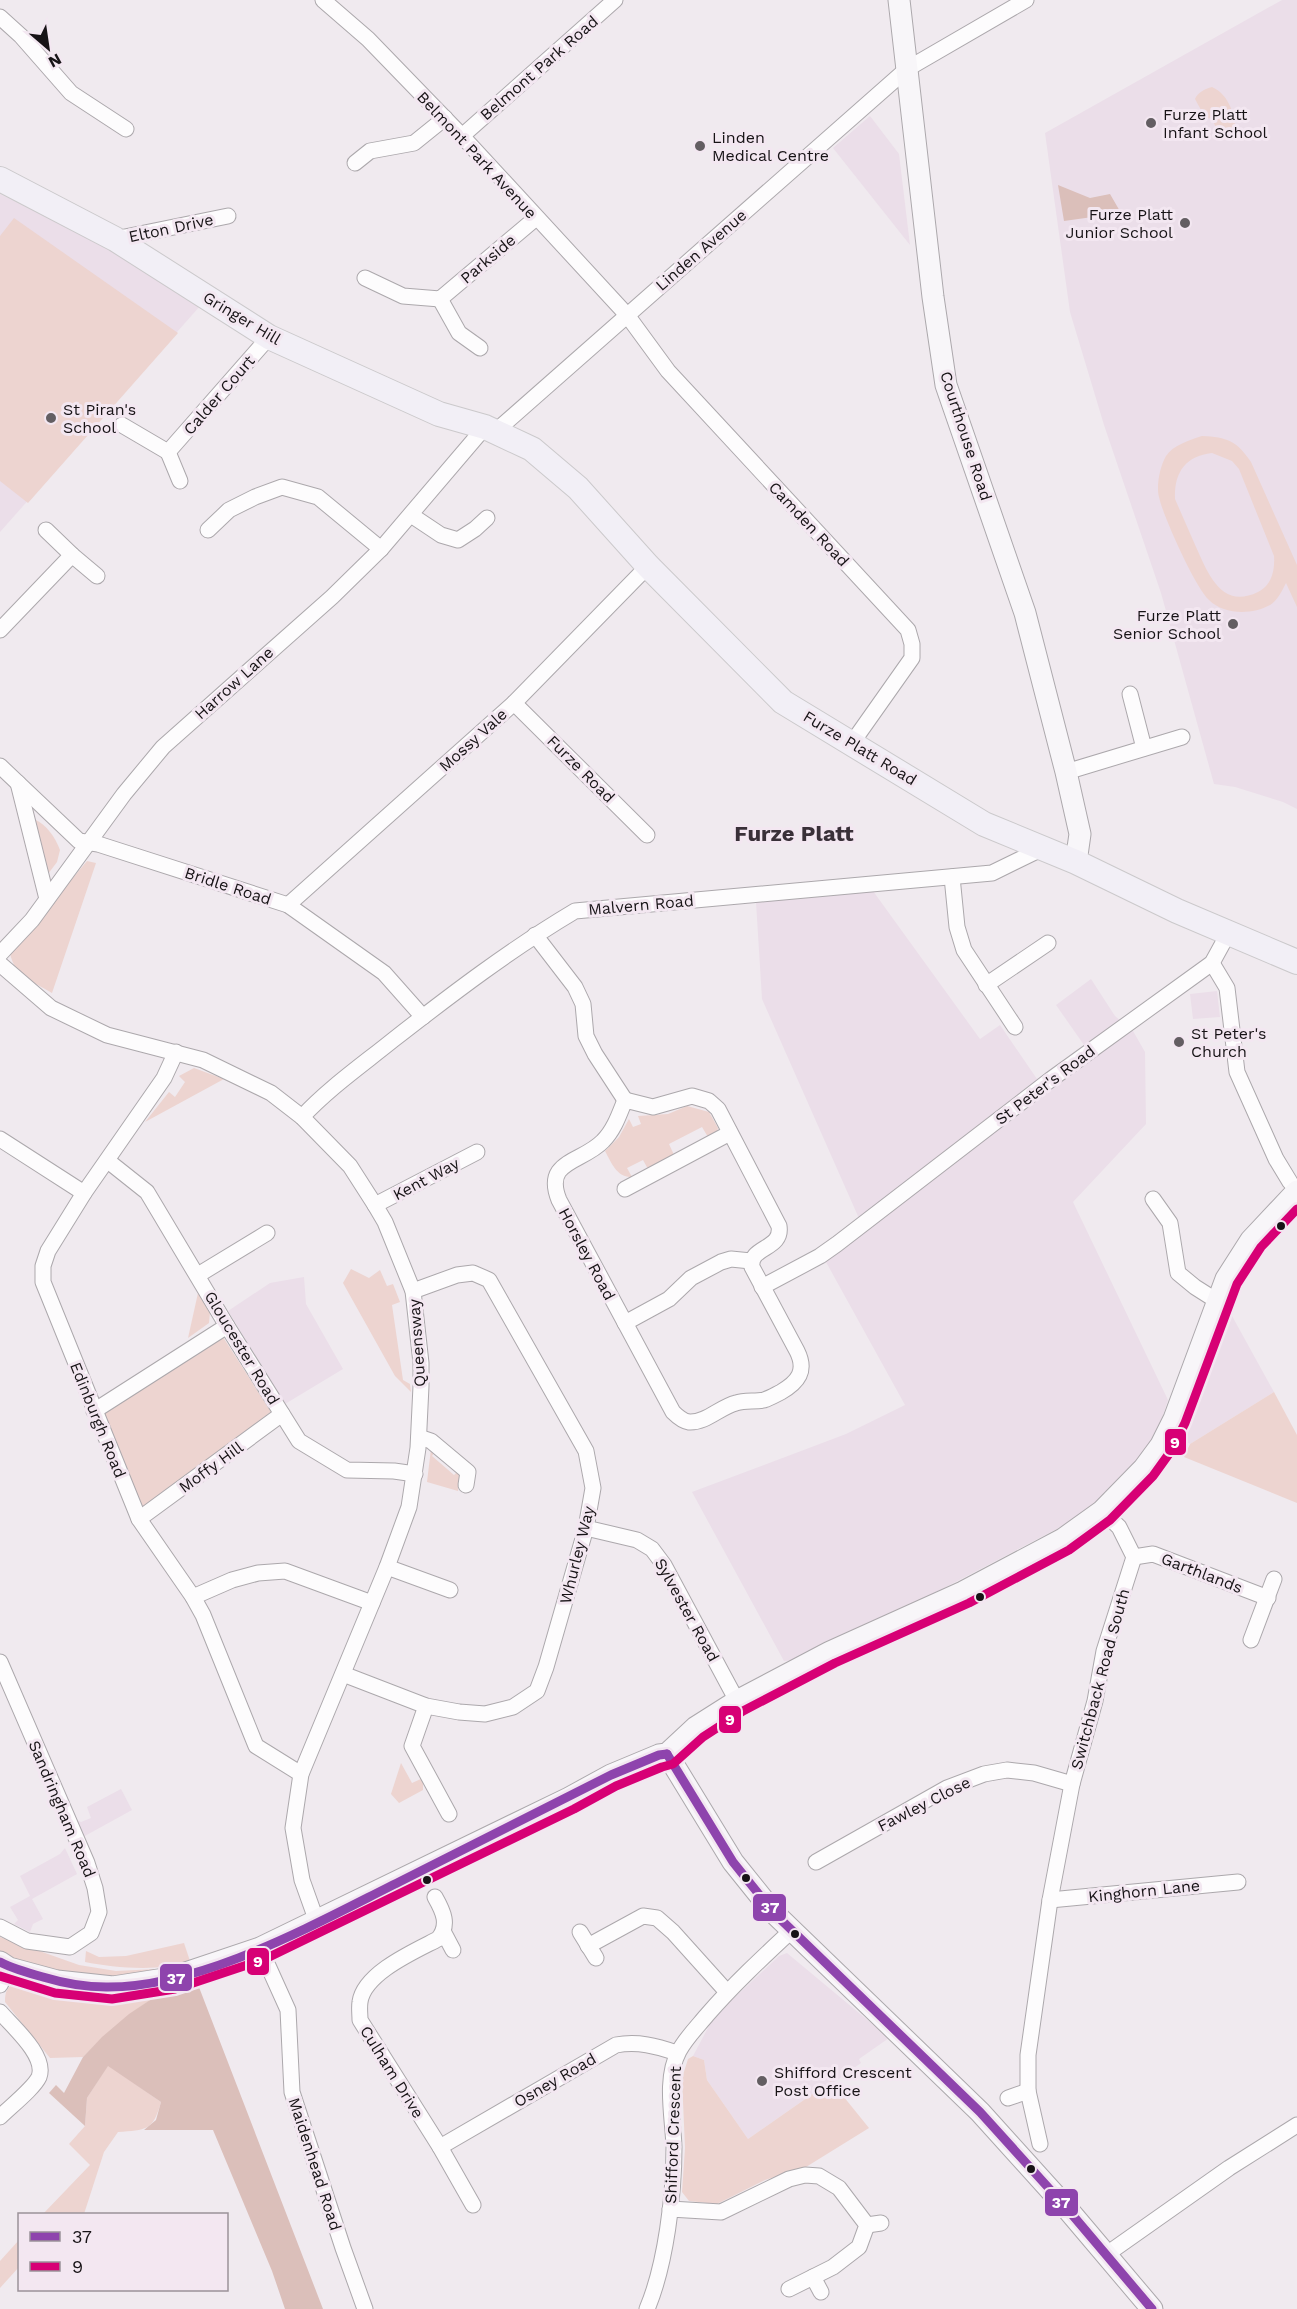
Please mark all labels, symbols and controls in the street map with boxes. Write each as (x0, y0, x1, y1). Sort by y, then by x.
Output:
street label: Belmont Park Road (476, 12, 602, 124)
north arrow (18, 18, 78, 78)
text: N (45, 49, 65, 72)
street label: Belmont Park Avenue (413, 88, 541, 222)
place label: Furze Platt Infant School (1163, 105, 1268, 142)
marker: Furze Platt Infant School (1144, 116, 1158, 130)
place label: Linden Medical Centre (712, 128, 829, 165)
marker: Linden Medical Centre (693, 139, 707, 153)
street label: Linden Avenue (652, 205, 750, 295)
place label: Furze Platt Junior School (1066, 205, 1173, 242)
street label: Elton Drive (127, 210, 215, 246)
marker: Furze Platt Junior School (1178, 216, 1192, 230)
street label: Parkside (457, 230, 519, 288)
street label: Gringer Hill (200, 287, 284, 349)
street label: Calder Court (179, 351, 259, 439)
street label: Courthouse Road (936, 369, 996, 503)
place label: St Piran's School (63, 400, 136, 437)
marker: St Piran's School (44, 411, 58, 425)
street label: Camden Road (765, 478, 853, 570)
place label: Furze Platt Senior School (1113, 606, 1221, 643)
marker: Furze Platt Senior School (1226, 617, 1240, 631)
street label: Harrow Lane (191, 643, 277, 723)
street label: Mossy Vale (435, 705, 511, 775)
street label: Furze Platt Road (800, 707, 920, 789)
street label: Furze Road (543, 731, 619, 807)
district label: Furze Platt (734, 821, 854, 846)
street label: Bridle Road (182, 863, 274, 909)
street label: Malvern Road (588, 891, 694, 919)
place label: St Peter's Church (1191, 1024, 1266, 1061)
marker: St Peter's Church (1172, 1035, 1186, 1049)
street label: St Peter's Road (991, 1041, 1099, 1129)
street label: Kent Way (390, 1153, 463, 1204)
street label: Horsley Road (555, 1205, 619, 1303)
unlabelled marker (1275, 1220, 1287, 1232)
street label: Gloucester Road (201, 1288, 283, 1408)
street label: Queensway (404, 1298, 430, 1388)
street label: Edinburgh Road (66, 1359, 130, 1481)
line badge: 9 (1164, 1428, 1187, 1456)
text: 9 (1170, 1433, 1180, 1452)
street label: Moffy Hill (175, 1437, 247, 1497)
street label: Whurley Way (556, 1503, 598, 1606)
street label: Garthlands (1159, 1549, 1245, 1597)
street label: Sylvester Road (651, 1555, 723, 1665)
street label: Switchback Road South (1067, 1586, 1133, 1772)
unlabelled marker (974, 1591, 986, 1603)
line badge: 9 (718, 1705, 742, 1734)
text: 9 (725, 1710, 735, 1729)
street label: Sandringham Road (25, 1738, 99, 1880)
street label: Fawley Close (875, 1773, 973, 1835)
unlabelled marker (740, 1872, 752, 1884)
unlabelled marker (421, 1874, 433, 1886)
street label: Kinghorn Lane (1087, 1876, 1201, 1906)
line badge: 37 (752, 1893, 787, 1922)
text: 37 (761, 1898, 780, 1917)
unlabelled marker (789, 1928, 801, 1940)
line badge: 9 (246, 1947, 270, 1976)
text: 9 (253, 1952, 263, 1971)
line badge: 37 (159, 1963, 193, 1992)
text: 37 (167, 1969, 186, 1988)
street label: Culham Drive (356, 2022, 428, 2122)
street label: Osney Road (511, 2049, 599, 2111)
place label: Shifford Crescent Post Office (774, 2063, 912, 2100)
street label: Shifford Crescent (661, 2066, 685, 2204)
marker: Shifford Crescent Post Office (755, 2074, 769, 2088)
street label: Maidenhead Road (285, 2095, 345, 2233)
unlabelled marker (1025, 2163, 1037, 2175)
line badge: 37 (1044, 2188, 1079, 2217)
text: 37 (1052, 2193, 1071, 2212)
legend (18, 2213, 228, 2291)
text: 37 (72, 2226, 92, 2247)
text: 9 (72, 2256, 83, 2277)

